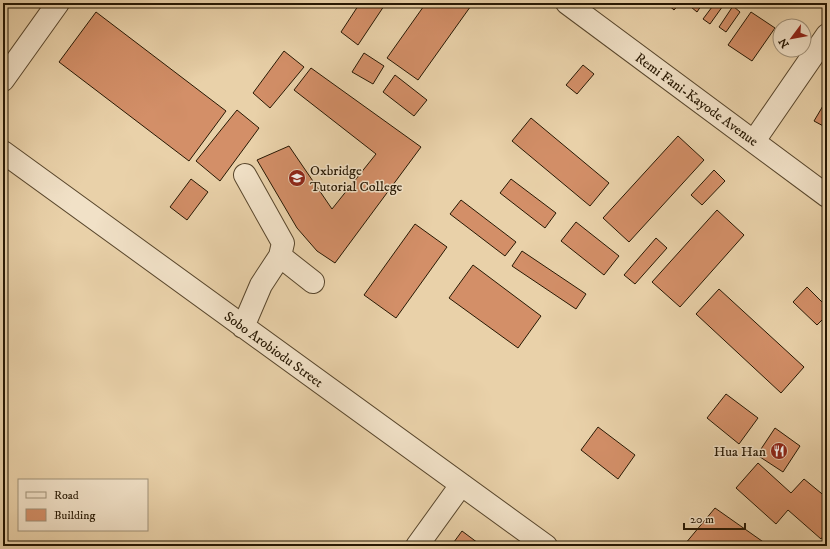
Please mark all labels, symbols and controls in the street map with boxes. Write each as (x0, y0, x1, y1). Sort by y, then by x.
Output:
north arrow (772, 18, 812, 58)
text: N (776, 35, 793, 50)
street label: Remi Fani-Kayode Avenue (631, 49, 762, 151)
place label: Oxbridge Tutorial College (310, 162, 403, 196)
school or university icon: Oxbridge Tutorial College (287, 168, 307, 188)
street label: Sobo Arobiodu Street (220, 308, 327, 392)
restaurant icon: Hua Han (769, 441, 789, 461)
place label: Hua Han (714, 443, 767, 461)
legend (18, 479, 148, 531)
text: Road (54, 488, 79, 503)
scale bar (684, 505, 745, 531)
text: Building (54, 508, 95, 523)
text: 20 m (690, 512, 714, 527)

